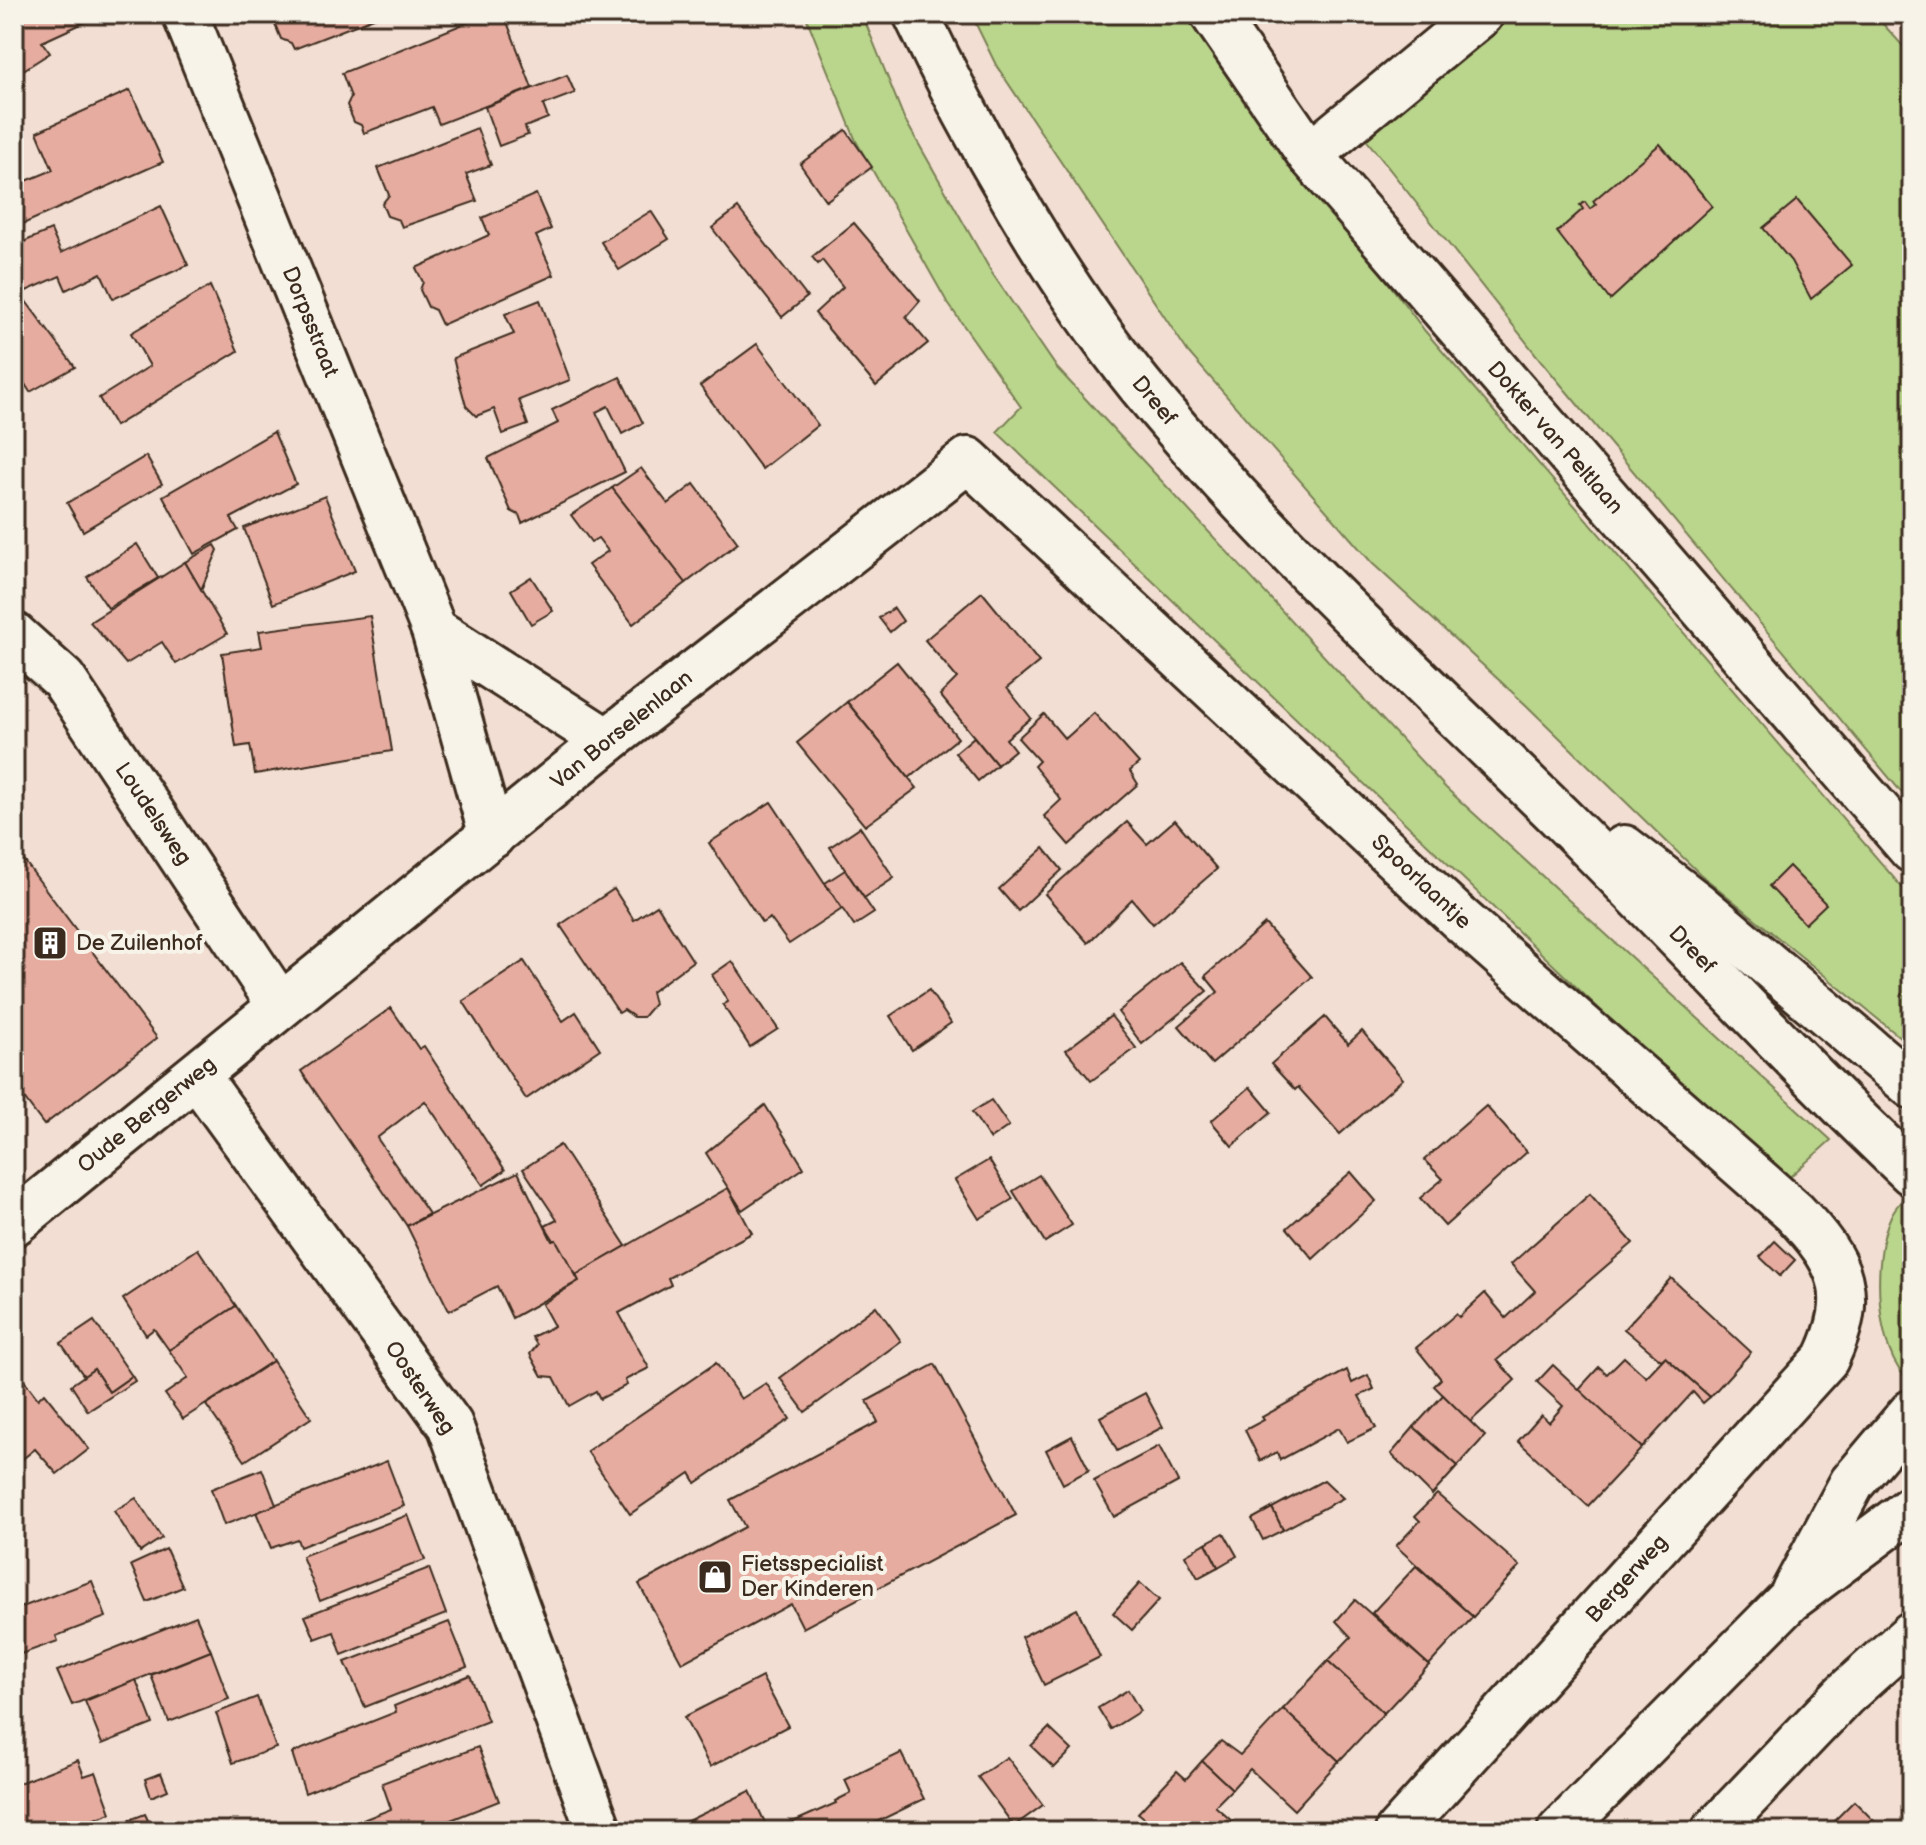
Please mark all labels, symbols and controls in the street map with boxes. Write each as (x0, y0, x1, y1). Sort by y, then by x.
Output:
street label: Dorpsstraat (276, 263, 344, 381)
street label: Dokter van Peltlaan (1481, 356, 1629, 520)
street label: Dreef (1126, 371, 1183, 431)
street label: Van Borselenlaan (546, 665, 698, 795)
street label: Loudelsweg (109, 757, 197, 871)
street label: Spoorlaantje (1365, 829, 1477, 935)
street label: Dreef (1663, 920, 1721, 980)
building icon: De Zuilenhof (31, 924, 69, 962)
place label: De Zuilenhof (76, 930, 203, 957)
street label: Oude Bergerweg (72, 1051, 222, 1179)
street label: Oosterweg (379, 1336, 461, 1440)
street label: Bergerweg (1580, 1529, 1674, 1629)
place label: Fietsspecialist Der Kinderen (741, 1551, 884, 1603)
shop icon: Fietsspecialist Der Kinderen (696, 1558, 734, 1596)

